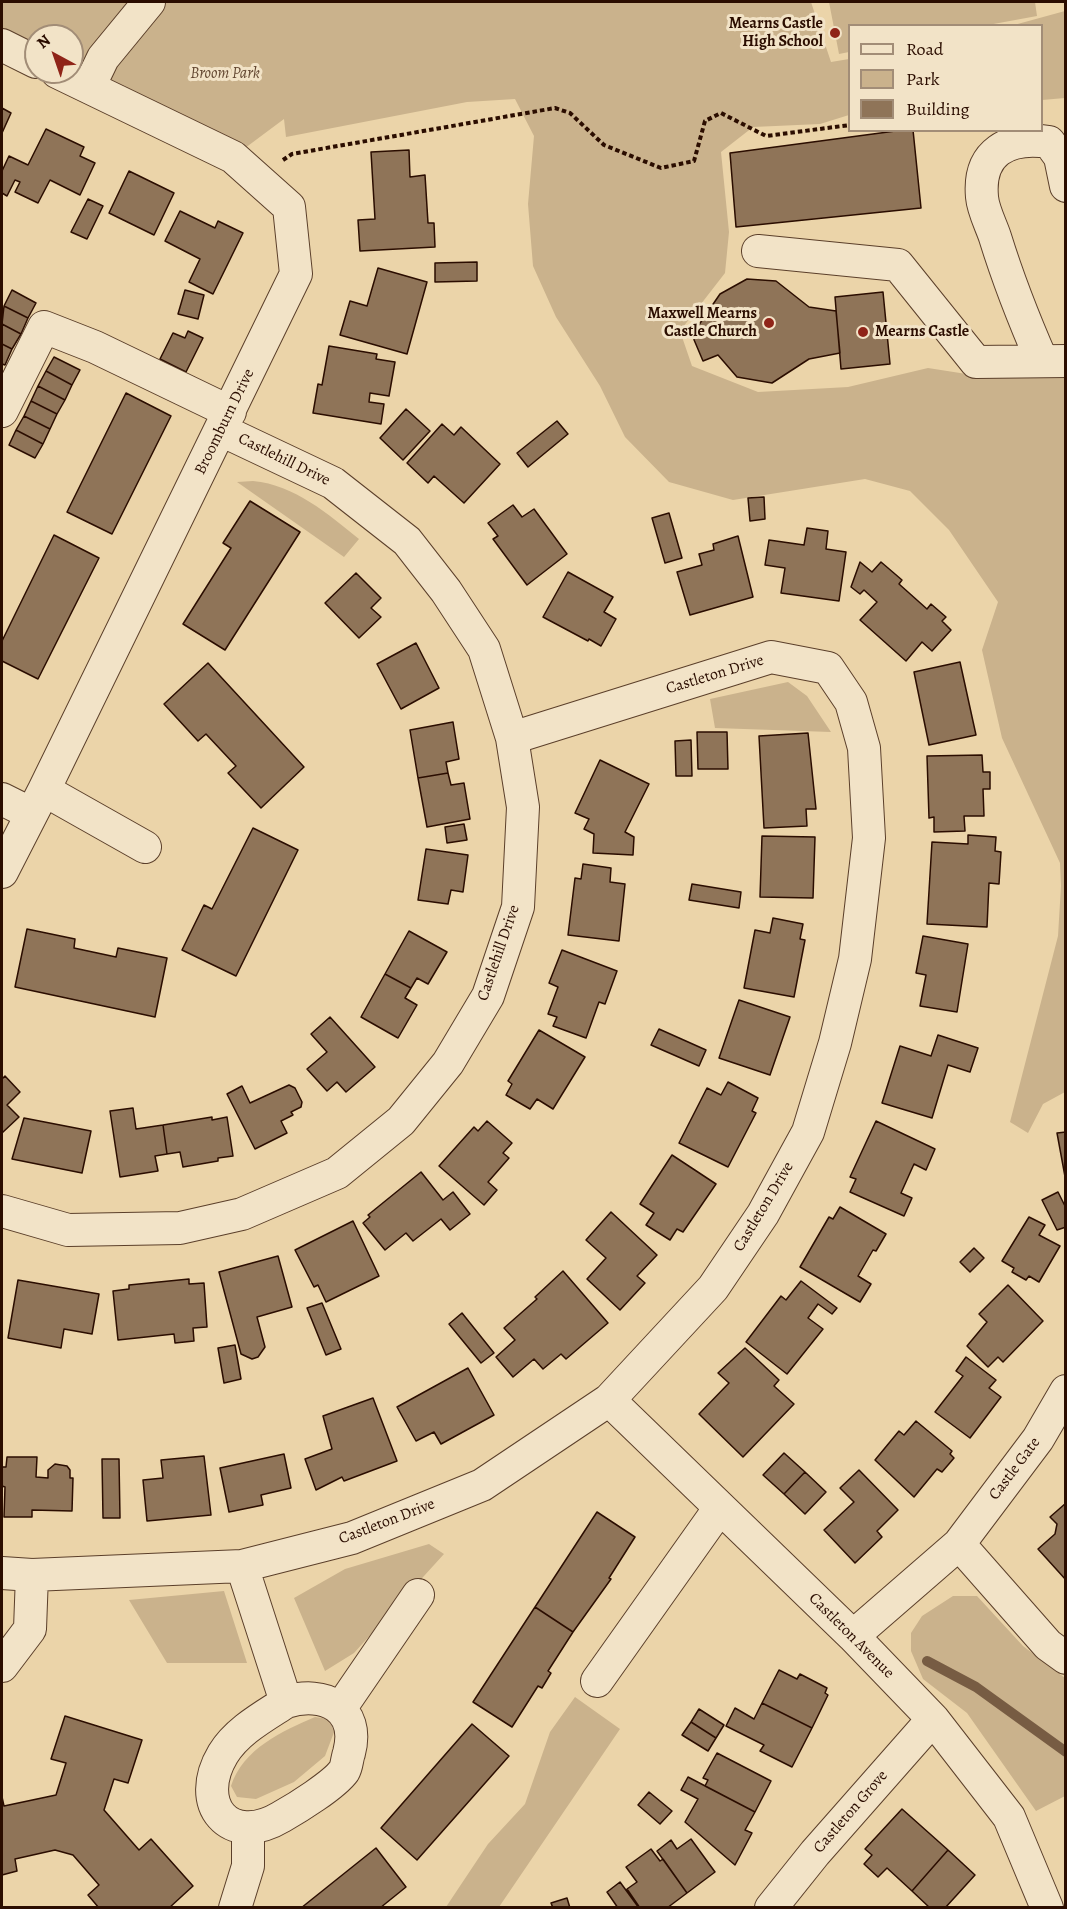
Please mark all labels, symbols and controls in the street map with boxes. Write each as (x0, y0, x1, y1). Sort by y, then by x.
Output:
place label: Mearns Castle High School (729, 14, 823, 52)
north arrow (24, 24, 84, 84)
legend (848, 24, 1043, 132)
marker: Mearns Castle High School (828, 26, 842, 40)
text: N (32, 30, 55, 54)
text: Road (906, 37, 943, 61)
park label: Broom Park (190, 64, 260, 84)
text: Park (906, 67, 940, 91)
text: Building (906, 97, 970, 121)
place label: Maxwell Mearns Castle Church (648, 304, 757, 342)
marker: Maxwell Mearns Castle Church (762, 316, 776, 330)
place label: Mearns Castle (875, 322, 969, 342)
marker: Mearns Castle (856, 325, 870, 339)
street label: Broomburn Drive (191, 366, 259, 478)
street label: Castlehill Drive (235, 429, 333, 491)
street label: Castleton Drive (664, 651, 766, 699)
street label: Castlehill Drive (474, 903, 524, 1003)
street label: Castleton Drive (730, 1159, 798, 1255)
street label: Castle Gate (985, 1434, 1045, 1504)
street label: Castleton Drive (336, 1495, 438, 1549)
street label: Castleton Avenue (804, 1589, 898, 1683)
street label: Castleton Grove (810, 1767, 892, 1857)

